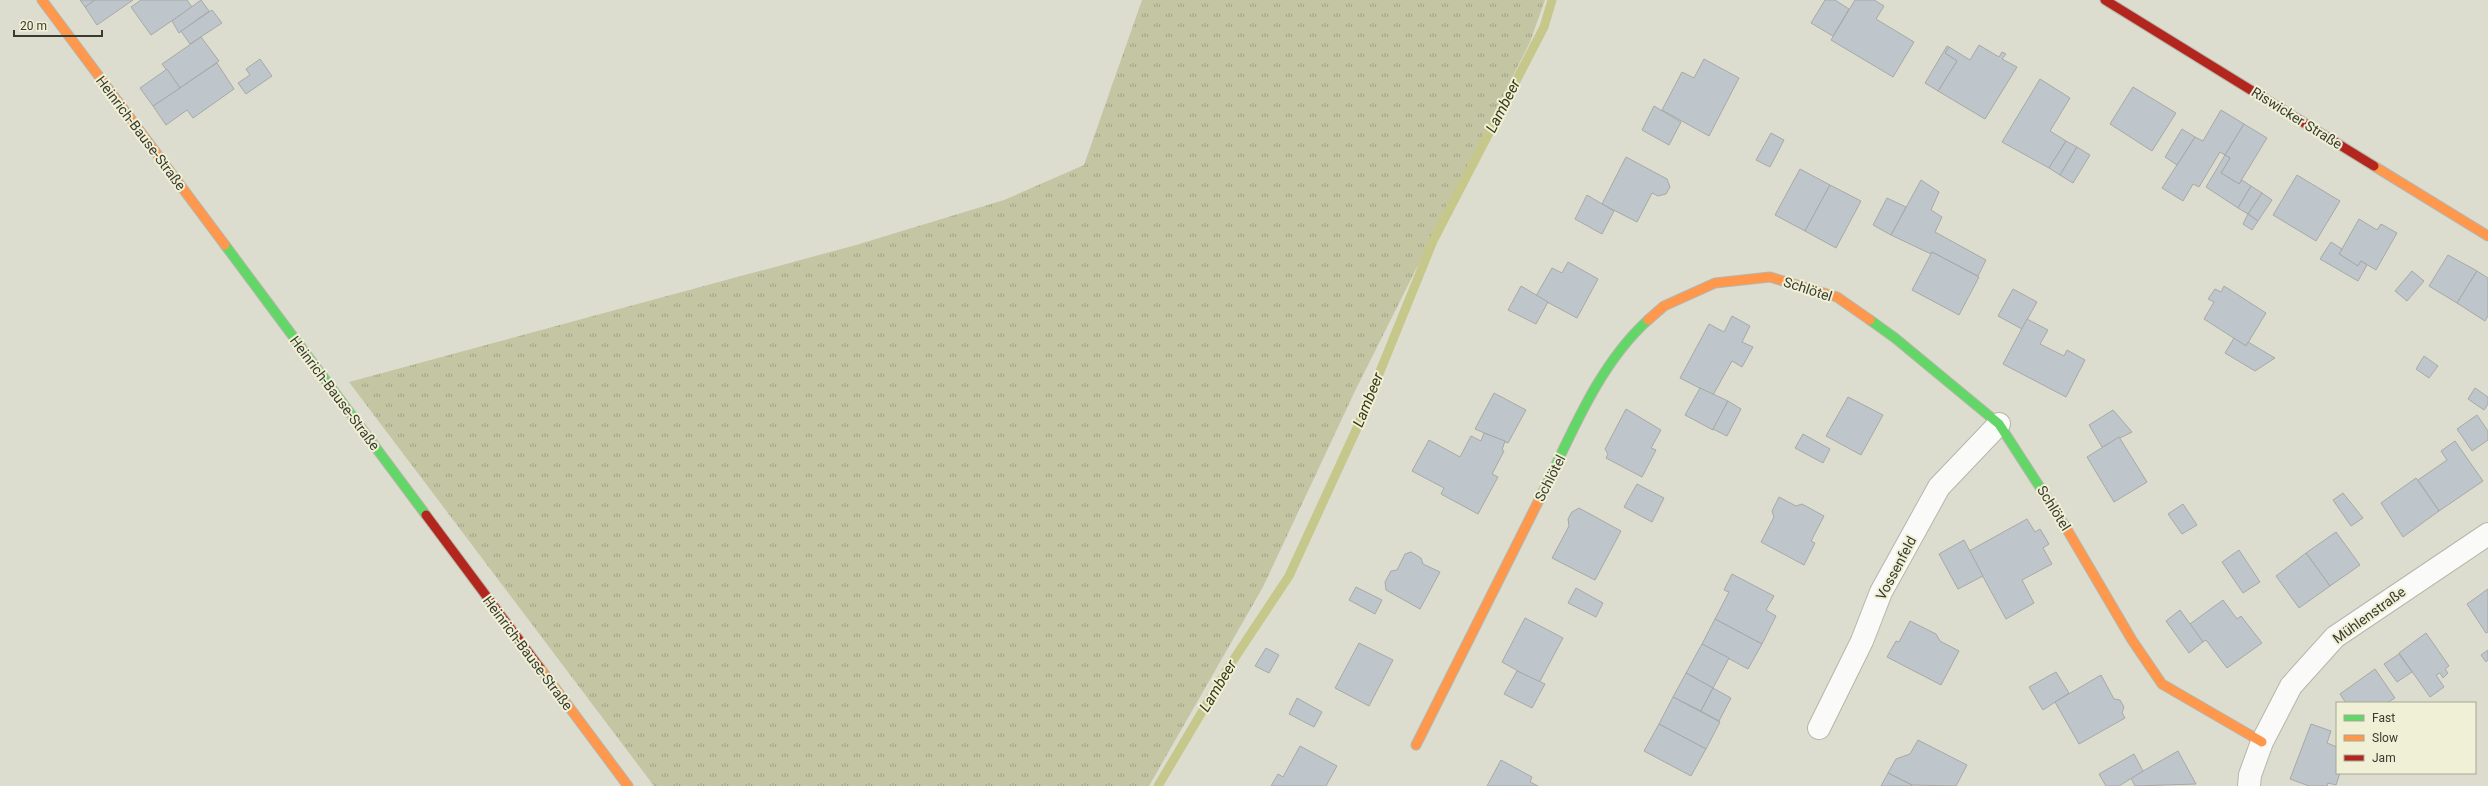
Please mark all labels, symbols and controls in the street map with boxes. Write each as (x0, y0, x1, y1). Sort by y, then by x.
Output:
scale bar (14, 12, 102, 38)
text: 20 m (20, 19, 47, 33)
street label: Heinrich-Bause-Straße (93, 73, 189, 193)
water label: Lambeer (1482, 76, 1524, 136)
street label: Riswicker Straße (2249, 84, 2345, 152)
street label: Schlötel (1782, 274, 1834, 304)
street label: Heinrich-Bause-Straße (287, 333, 383, 453)
water label: Lambeer (1349, 369, 1387, 430)
street label: Schlötel (1531, 452, 1569, 504)
street label: Schlötel (2034, 482, 2074, 534)
street label: Vossenfeld (1873, 534, 1919, 602)
street label: Mühlenstraße (2330, 583, 2408, 647)
street label: Heinrich-Bause-Straße (480, 593, 576, 713)
water label: Lambeer (1196, 656, 1241, 715)
legend (2336, 702, 2476, 774)
text: Fast (2372, 711, 2395, 725)
text: Slow (2372, 731, 2398, 745)
text: Jam (2372, 751, 2396, 765)

